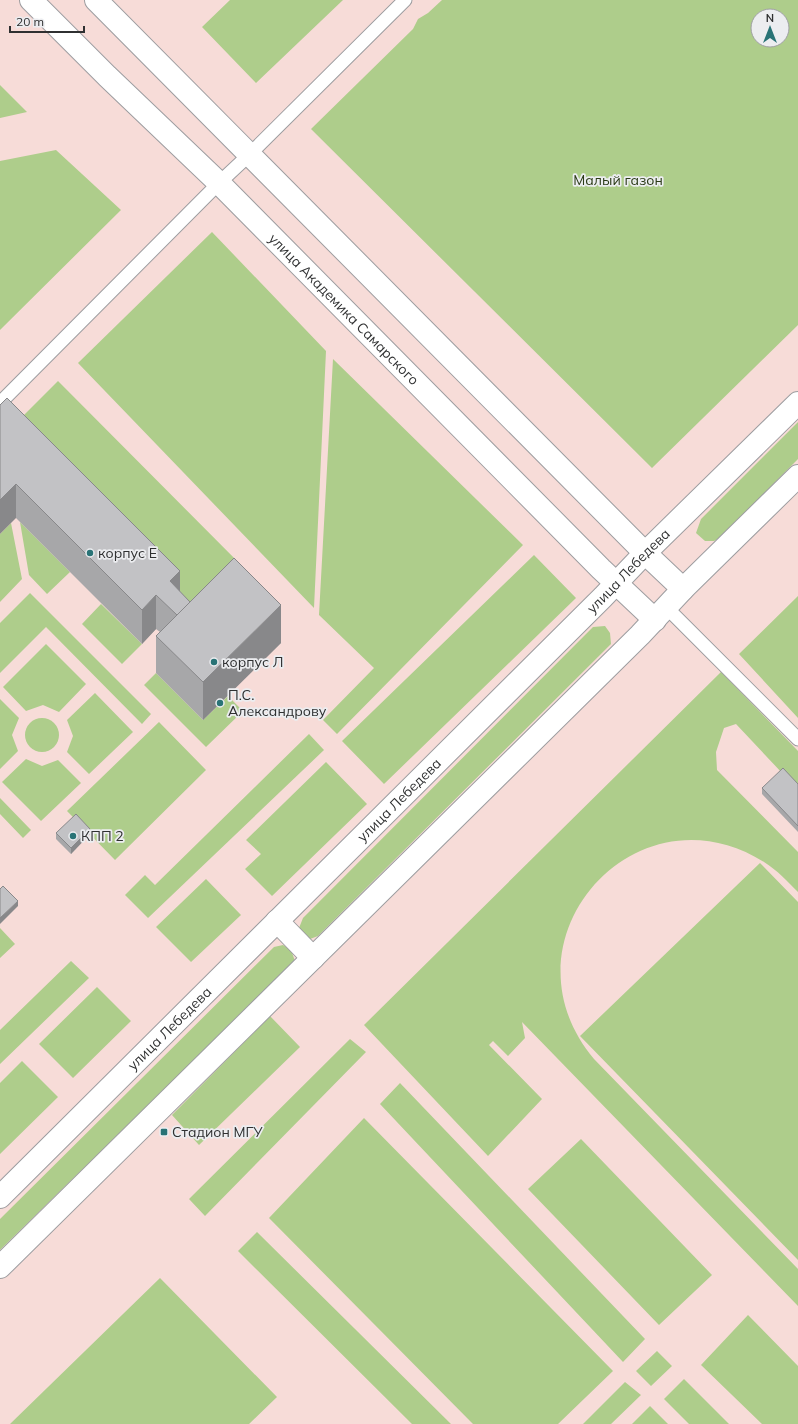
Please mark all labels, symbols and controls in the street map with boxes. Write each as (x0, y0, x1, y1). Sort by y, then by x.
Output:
scale bar (10, 8, 84, 34)
north arrow (750, 8, 790, 48)
text: N (766, 11, 774, 25)
text: 20 m (16, 14, 44, 29)
park label: Малый газон (573, 171, 663, 189)
street label: улица Академика Самарского (265, 230, 423, 389)
street label: улица Лебедева (583, 525, 674, 617)
place label: корпус Е (98, 544, 157, 562)
marker: корпус Е (85, 548, 95, 558)
place label: корпус Л (222, 653, 283, 671)
marker: корпус Л (209, 657, 219, 667)
place label: П.С. Александрову (228, 686, 327, 720)
marker: П.С. Александрову (215, 698, 225, 708)
street label: улица Лебедева (353, 754, 445, 846)
place label: КПП 2 (81, 827, 124, 845)
marker: КПП 2 (68, 831, 78, 841)
street label: улица Лебедева (124, 983, 215, 1074)
place label: Стадион МГУ (172, 1123, 263, 1141)
marker: Стадион МГУ (159, 1127, 169, 1137)

